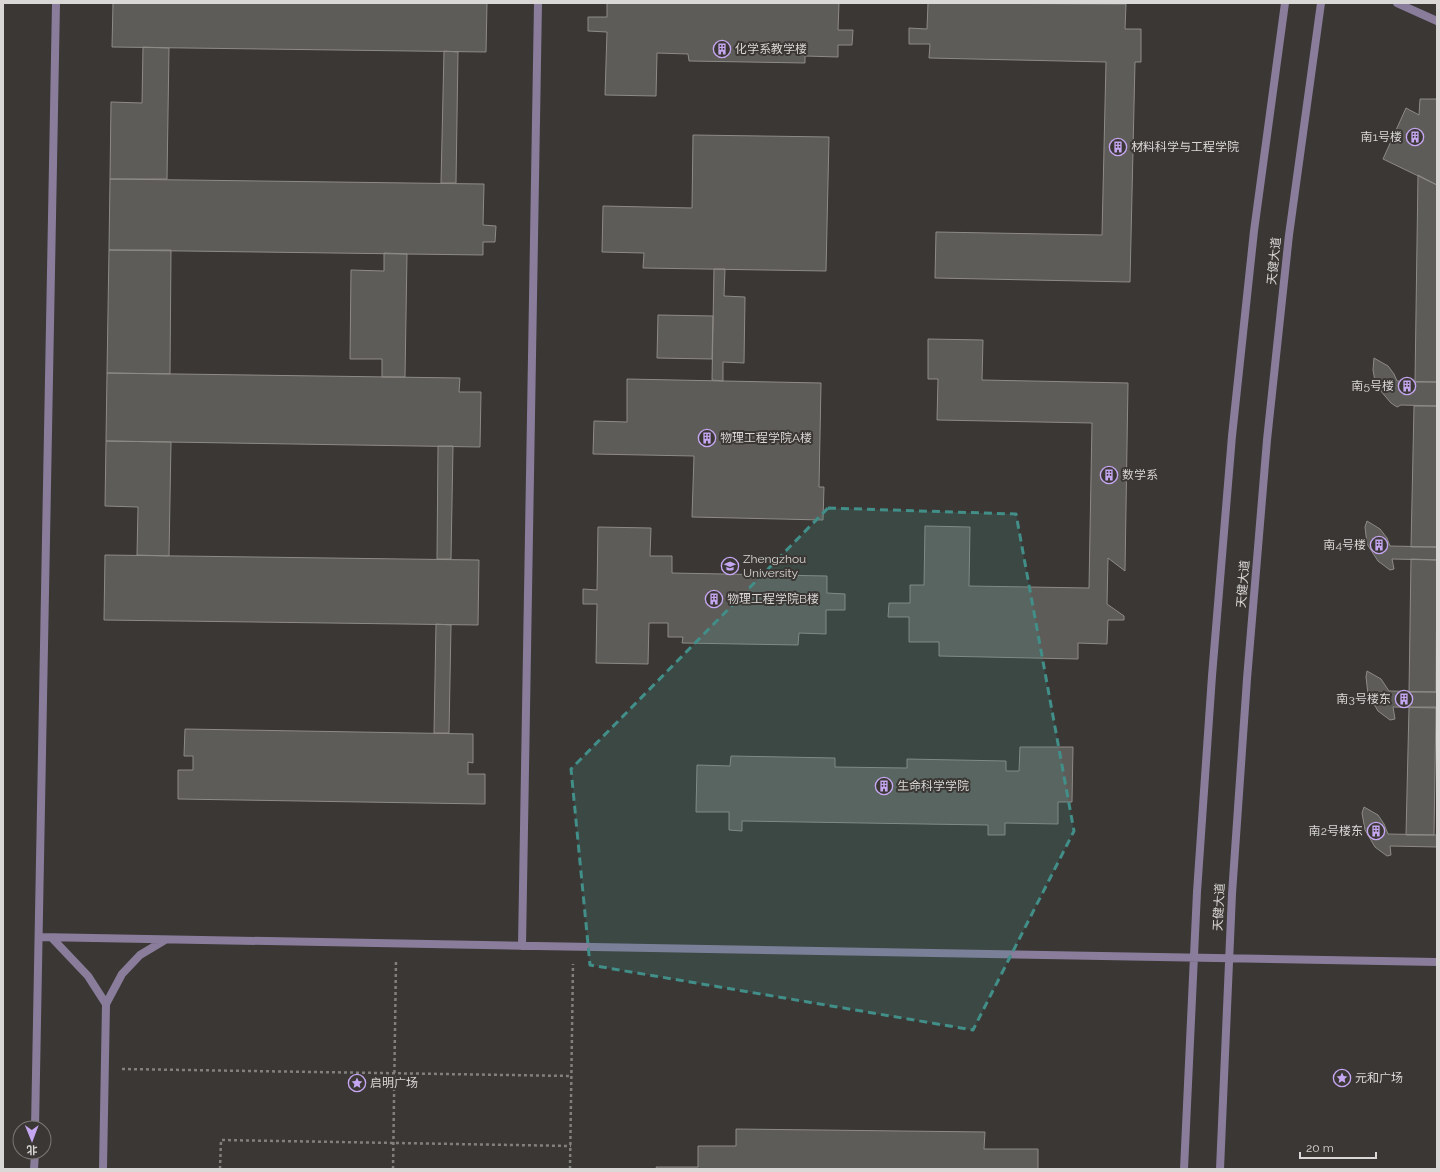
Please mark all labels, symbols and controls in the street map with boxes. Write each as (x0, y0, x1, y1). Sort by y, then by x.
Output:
building icon: 化学系教学楼 (712, 39, 732, 59)
place label: 化学系教学楼 (735, 42, 807, 56)
building icon: 南1号楼 (1405, 127, 1425, 147)
place label: 南1号楼 (1361, 130, 1402, 144)
building icon: 材料科学与工程学院 (1108, 137, 1128, 157)
place label: 材料科学与工程学院 (1131, 140, 1239, 154)
street label: 天健大道 (1265, 236, 1283, 286)
building icon: 南5号楼 (1397, 376, 1417, 396)
place label: 南5号楼 (1351, 379, 1394, 393)
building icon: 物理工程学院A楼 (697, 428, 717, 448)
place label: 物理工程学院A楼 (720, 431, 812, 445)
building icon: 数学系 (1099, 465, 1119, 485)
place label: 数学系 (1122, 468, 1158, 482)
building icon: 南4号楼 (1369, 535, 1389, 555)
place label: 南4号楼 (1323, 538, 1366, 552)
place label: Zhengzhou University (743, 552, 806, 580)
school or university icon: Zhengzhou University (720, 556, 740, 576)
street label: 天健大道 (1234, 559, 1252, 609)
building icon: 物理工程学院B楼 (704, 589, 724, 609)
place label: 物理工程学院B楼 (727, 592, 819, 606)
building icon: 南3号楼东 (1394, 689, 1414, 709)
place label: 南3号楼东 (1337, 692, 1391, 706)
building icon: 生命科学学院 (874, 776, 894, 796)
place label: 生命科学学院 (897, 779, 969, 793)
building icon: 南2号楼东 (1366, 821, 1386, 841)
place label: 南2号楼东 (1309, 824, 1363, 838)
street label: 天健大道 (1211, 883, 1227, 931)
place icon: 元和广场 (1332, 1068, 1352, 1088)
place label: 元和广场 (1355, 1071, 1403, 1085)
place icon: 启明广场 (347, 1073, 367, 1093)
place label: 启明广场 (370, 1076, 418, 1090)
north arrow (12, 1120, 52, 1160)
scale bar (1300, 1134, 1376, 1160)
text: 20 m (1306, 1141, 1334, 1155)
text: 北 (27, 1143, 38, 1156)

